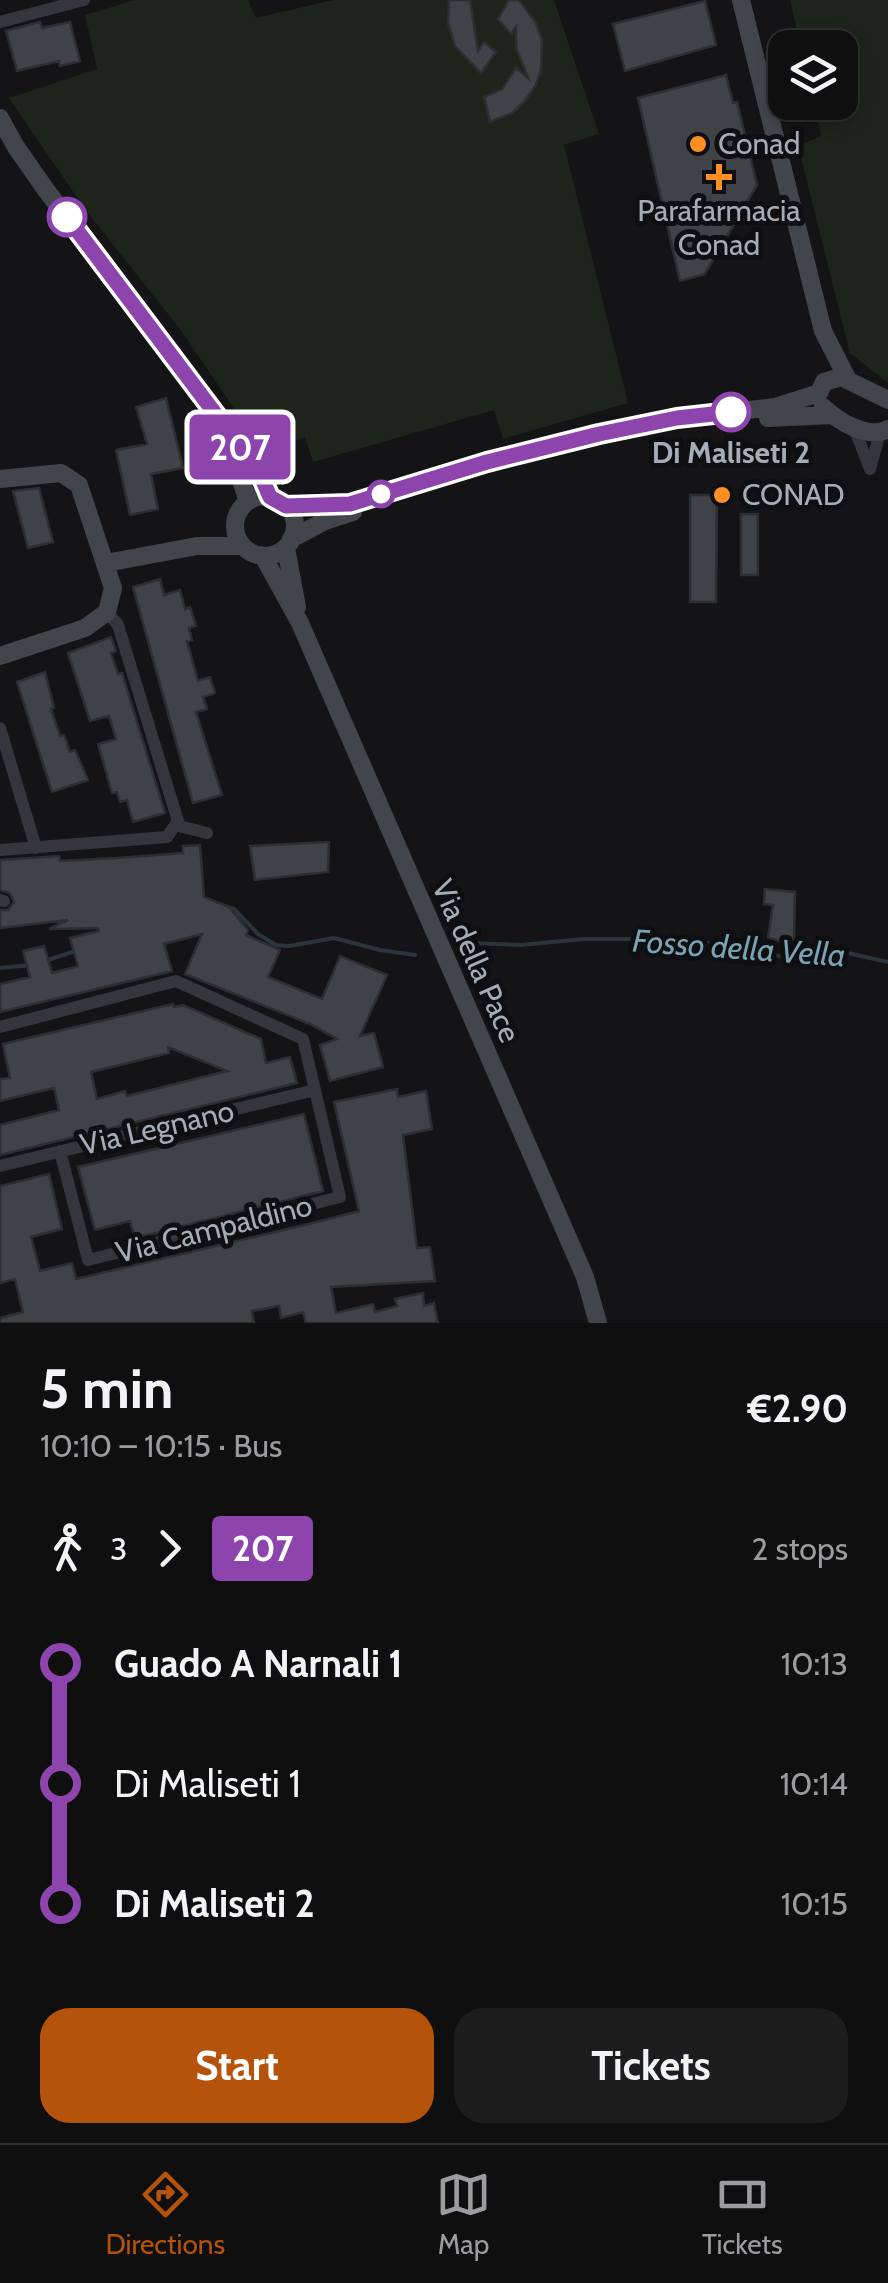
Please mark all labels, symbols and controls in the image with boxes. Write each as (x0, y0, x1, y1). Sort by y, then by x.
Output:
map controls (768, 30, 858, 120)
button: layers (768, 30, 858, 120)
place label: Conad (718, 125, 800, 162)
marker: Conad (687, 133, 709, 155)
marker: Parafarmacia Conad (708, 166, 730, 188)
place label: Parafarmacia Conad (637, 192, 801, 263)
unlabelled marker (48, 198, 86, 236)
marker: Di Maliseti 2 (712, 393, 750, 431)
line badge: 207 (182, 414, 298, 480)
text: 207 (209, 426, 271, 469)
place label: Di Maliseti 2 (652, 434, 810, 471)
place label: CONAD (742, 476, 845, 513)
unlabelled marker (368, 481, 394, 507)
marker: CONAD (711, 484, 733, 506)
street label: Via della Pace (424, 874, 529, 1048)
water label: Fosso della Vella (631, 921, 847, 974)
street label: Via Legnano (76, 1092, 237, 1163)
street label: Via Campaldino (112, 1186, 316, 1271)
text: 5 min (40, 1355, 173, 1422)
text: €2.90 (747, 1385, 848, 1432)
text: 10:10 – 10:15 · Bus (40, 1426, 282, 1465)
icon: walk (40, 1521, 95, 1576)
icon: forward (142, 1521, 197, 1576)
text: 207 (232, 1527, 293, 1570)
text: 3 (110, 1529, 127, 1568)
text: 2 stops (751, 1529, 848, 1568)
text: Guado A Narnali 1 (114, 1640, 403, 1687)
text: 10:13 (781, 1644, 848, 1683)
text: Di Maliseti 1 (114, 1760, 301, 1807)
text: 10:14 (780, 1764, 848, 1803)
text: Di Maliseti 2 (114, 1880, 315, 1927)
text: 10:15 (781, 1884, 848, 1923)
button: Start (40, 2008, 434, 2123)
button: Tickets (454, 2008, 848, 2123)
tab: Directions (105, 2167, 225, 2261)
tab: Map (436, 2167, 491, 2261)
tab: Tickets (702, 2167, 783, 2261)

